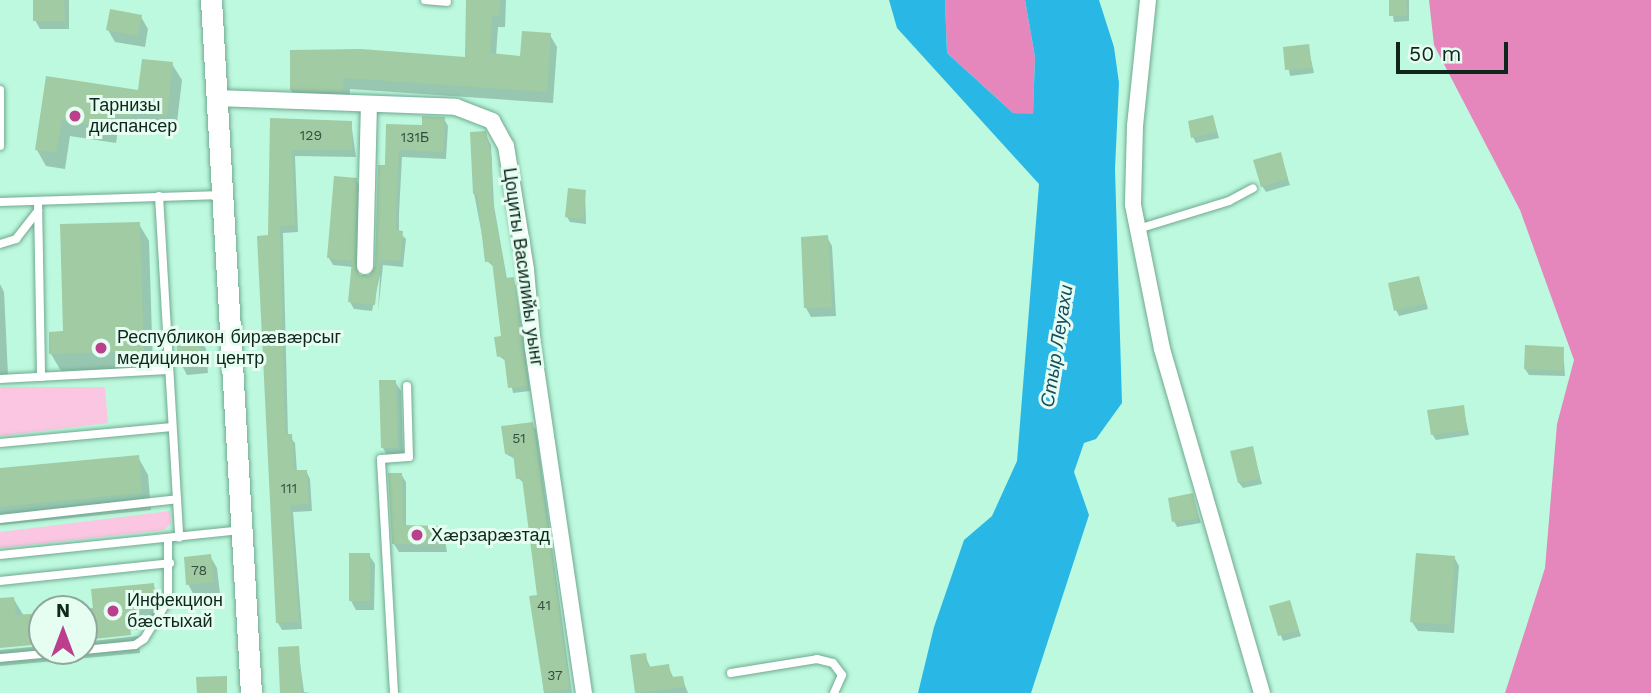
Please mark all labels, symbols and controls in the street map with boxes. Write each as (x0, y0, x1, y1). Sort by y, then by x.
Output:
scale bar (1399, 28, 1511, 72)
text: 50 m (1409, 41, 1461, 66)
place label: Тарнизы диспансер (89, 95, 177, 138)
marker: Тарнизы диспансер (67, 108, 83, 124)
house number: 129 (300, 127, 322, 143)
house number: 131Б (401, 129, 429, 145)
street label: Цоциты Василийы уынг (498, 166, 548, 368)
water label: Стыр Леуахи (1036, 283, 1078, 409)
place label: Республикон бирæвæрсыг медицинон центр (117, 327, 341, 370)
marker: Республикон бирæвæрсыг медицинон центр (91, 338, 111, 358)
house number: 51 (512, 430, 526, 446)
house number: 111 (281, 480, 297, 496)
place label: Хæрзарæзтад (431, 524, 550, 546)
marker: Хæрзарæзтад (409, 527, 425, 543)
house number: 78 (191, 562, 207, 578)
place label: Инфекцион бæстыхай (127, 590, 223, 632)
north arrow (28, 595, 98, 665)
house number: 41 (537, 597, 551, 613)
text: N (56, 599, 70, 622)
marker: Инфекцион бæстыхай (105, 603, 121, 619)
house number: 37 (547, 667, 563, 683)

